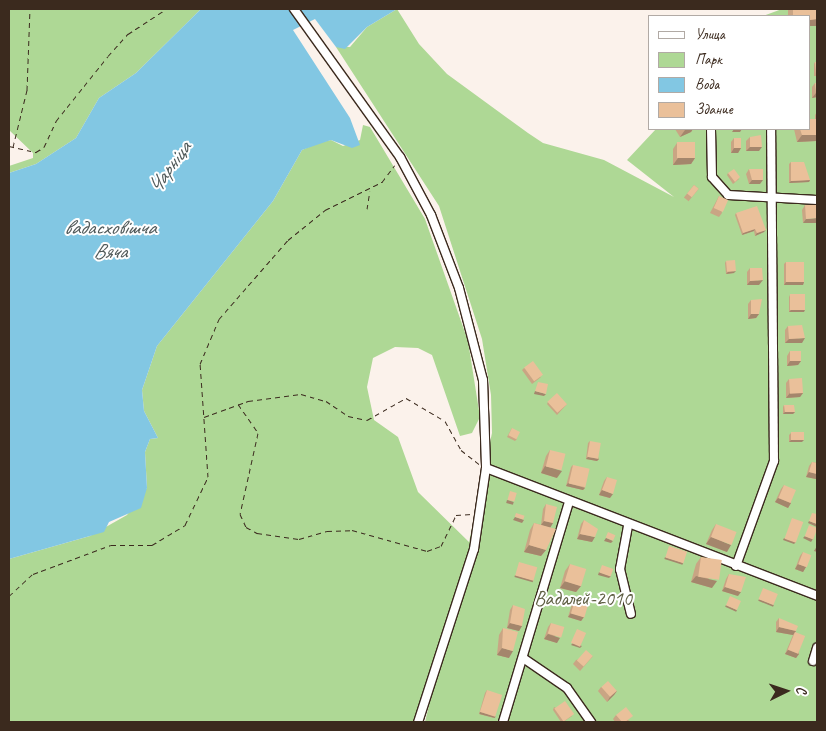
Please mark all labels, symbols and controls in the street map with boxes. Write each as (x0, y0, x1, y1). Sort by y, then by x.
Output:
legend (648, 15, 811, 130)
text: Улица (695, 25, 725, 44)
text: Парк (695, 50, 722, 69)
text: Вода (695, 75, 719, 94)
text: Здание (695, 100, 733, 119)
water label: Чарніца (142, 136, 196, 198)
water label: вадасховішча Вяча (64, 214, 156, 264)
park label: Вадалей-2010 (534, 586, 632, 610)
north arrow (761, 666, 811, 716)
text: С (793, 686, 810, 694)

